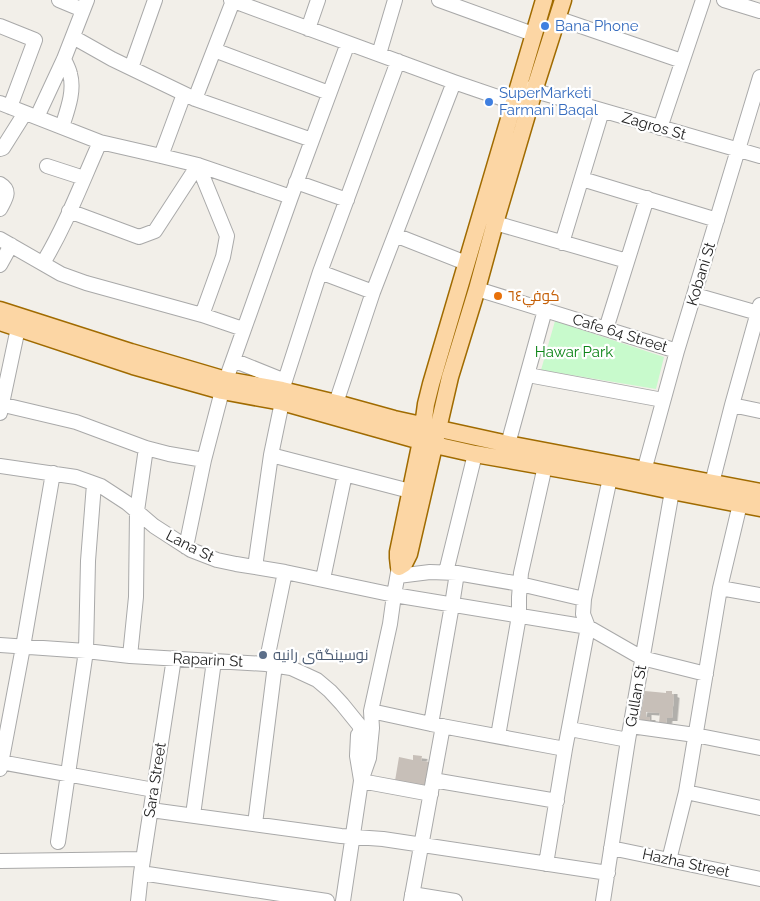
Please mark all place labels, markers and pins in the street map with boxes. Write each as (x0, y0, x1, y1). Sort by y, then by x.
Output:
place label: Bana Phone (555, 17, 639, 35)
marker: Bana Phone (539, 20, 551, 32)
place label: SuperMarketi Farmani Baqal (499, 84, 599, 119)
marker: SuperMarketi Farmani Baqal (483, 96, 495, 108)
place label: كوفي٦٤ (508, 287, 560, 308)
marker: كوفي٦٤ (492, 290, 504, 302)
place label: نوسينگةى رانيه (273, 646, 369, 665)
marker: نوسينگةى رانيه (257, 649, 269, 661)

